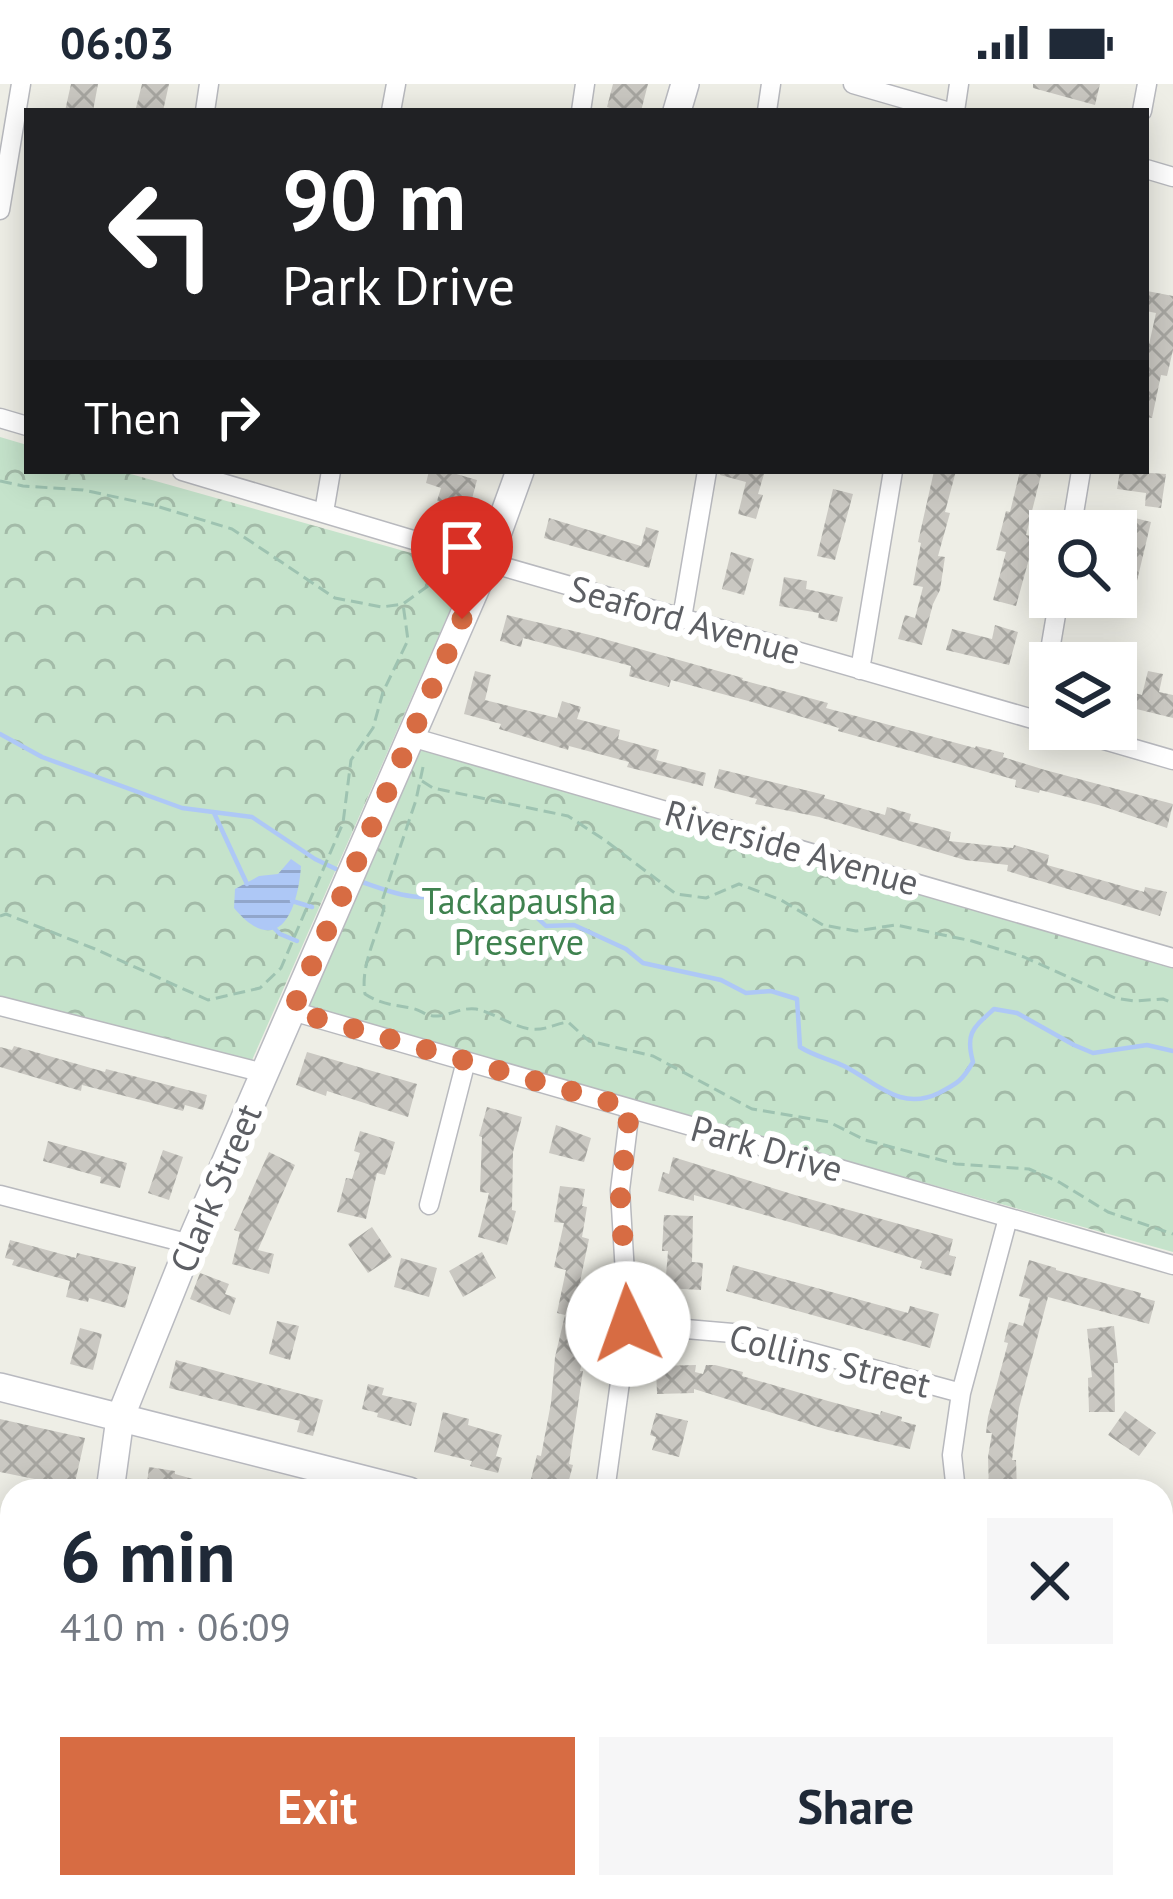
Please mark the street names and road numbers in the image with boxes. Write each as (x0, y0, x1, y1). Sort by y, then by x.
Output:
street label: Seaford Avenue (564, 564, 806, 674)
street label: Riverside Avenue (660, 788, 924, 906)
street label: Clark Street (158, 1096, 272, 1280)
street label: Park Drive (686, 1104, 848, 1192)
street label: Collins Street (725, 1312, 935, 1408)

